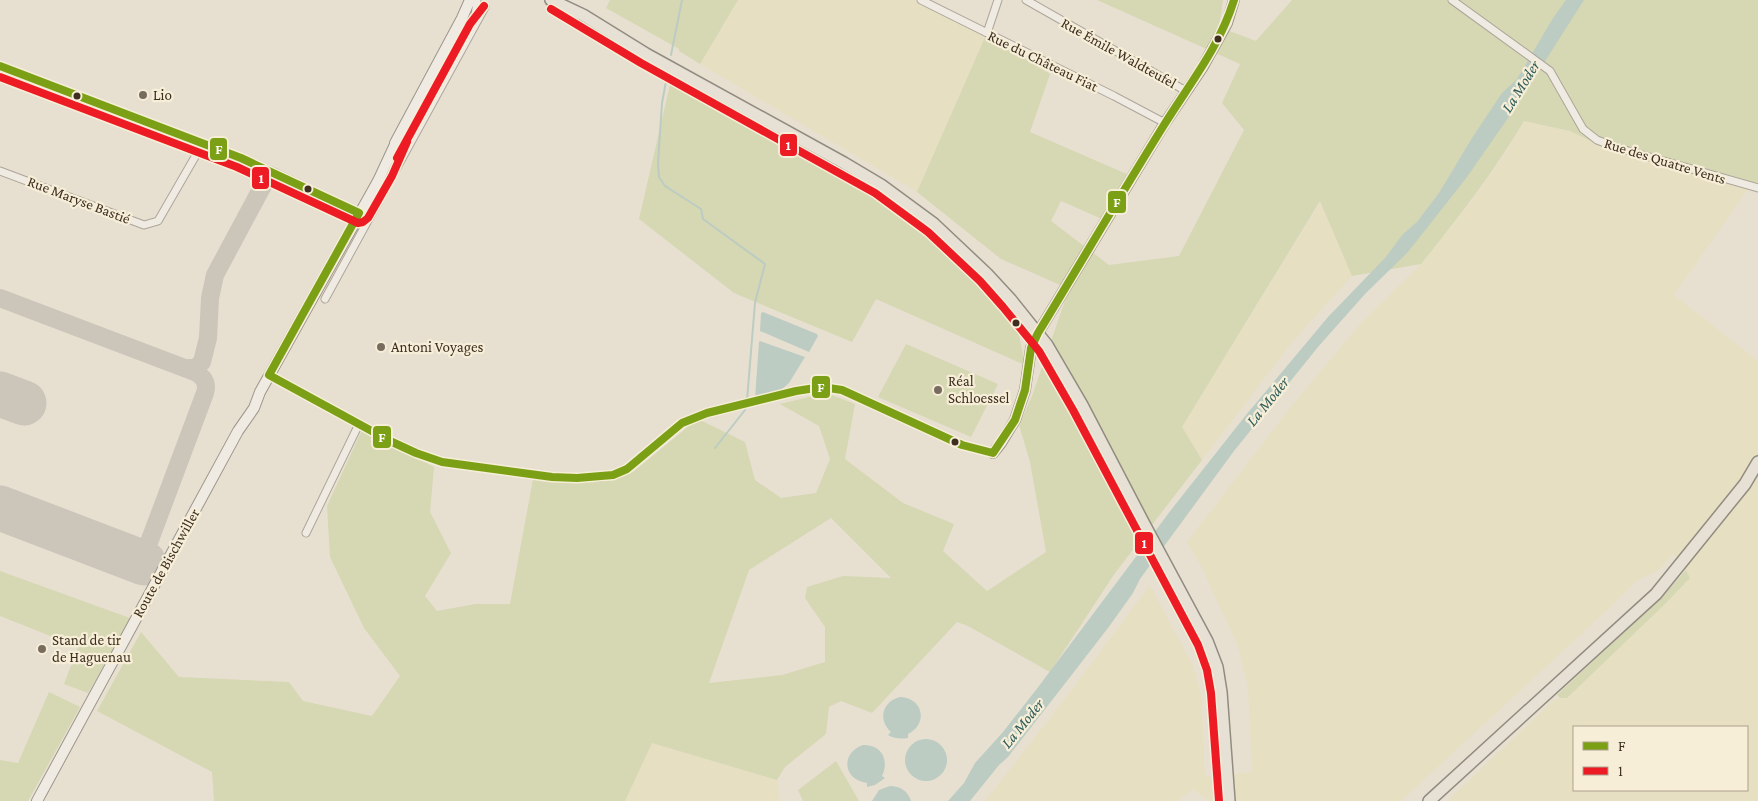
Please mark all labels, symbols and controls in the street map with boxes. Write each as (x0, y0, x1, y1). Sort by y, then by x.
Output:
street label: Rue Émile Waldteufel (1059, 15, 1179, 91)
street label: Rue du Château Fiat (985, 27, 1102, 95)
unlabelled marker (1213, 34, 1223, 44)
water label: La Moder (1498, 57, 1543, 115)
place label: Lio (153, 87, 172, 103)
marker: Lio (137, 89, 149, 101)
unlabelled marker (72, 91, 82, 101)
line badge: 1 (779, 133, 798, 157)
street label: Rue des Quatre Vents (1602, 135, 1728, 187)
line badge: F (209, 137, 228, 161)
text: 1 (785, 137, 791, 153)
text: F (215, 141, 223, 157)
line badge: 1 (251, 166, 270, 190)
text: 1 (258, 170, 264, 186)
street label: Rue Maryse Bastié (25, 173, 133, 228)
unlabelled marker (303, 184, 313, 194)
line badge: F (1107, 190, 1127, 214)
text: F (1113, 194, 1121, 210)
unlabelled marker (1011, 318, 1021, 328)
place label: Antoni Voyages (391, 339, 484, 356)
marker: Antoni Voyages (375, 341, 387, 353)
place label: Réal Schloessel (948, 373, 1010, 406)
water label: La Moder (1243, 373, 1292, 429)
line badge: F (811, 375, 831, 399)
text: F (817, 379, 825, 395)
marker: Réal Schloessel (932, 384, 944, 396)
line badge: F (372, 425, 392, 449)
text: F (378, 429, 386, 445)
unlabelled marker (950, 437, 960, 447)
street label: Route de Bischwiller (129, 505, 203, 620)
line badge: 1 (1134, 531, 1154, 555)
text: 1 (1141, 535, 1147, 551)
place label: Stand de tir de Haguenau (52, 632, 131, 666)
marker: Stand de tir de Haguenau (36, 643, 48, 655)
water label: La Moder (998, 695, 1047, 751)
legend (1573, 726, 1748, 791)
text: F (1618, 738, 1626, 754)
text: 1 (1618, 763, 1623, 779)

